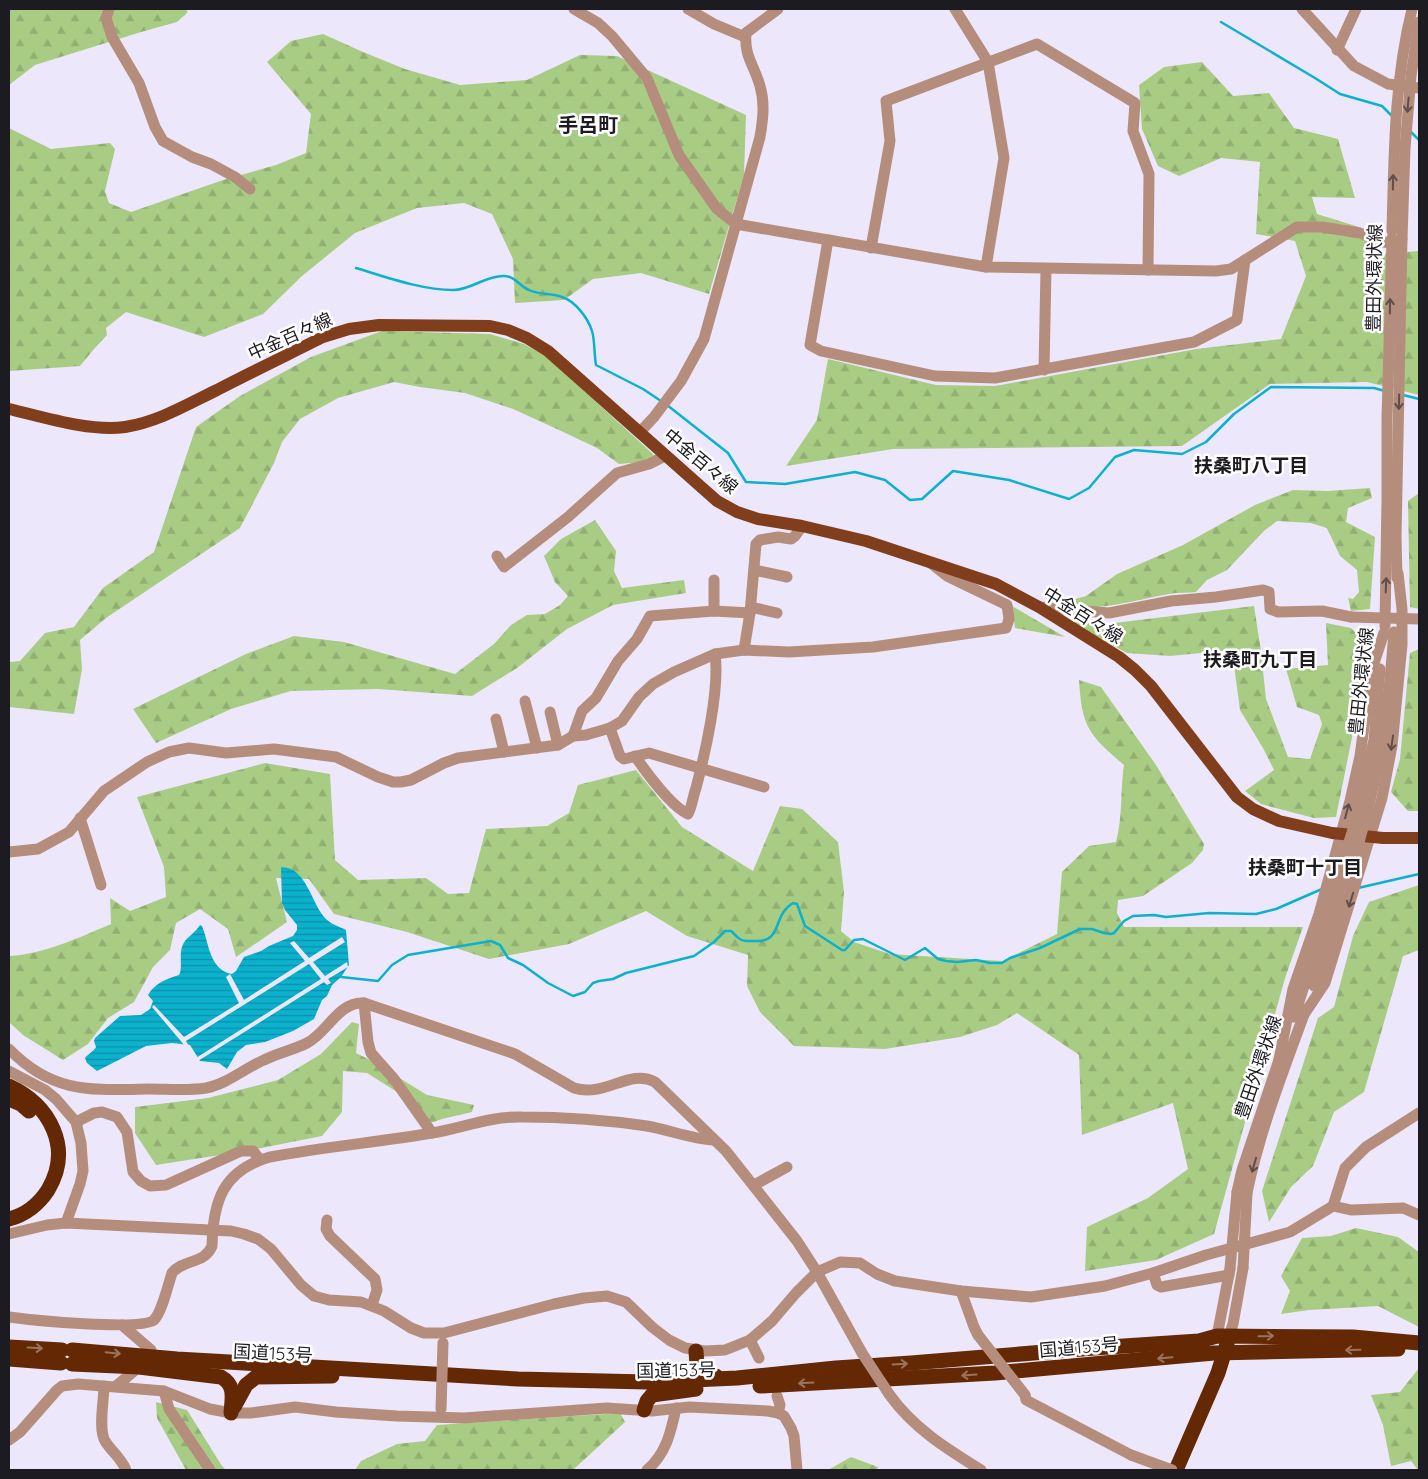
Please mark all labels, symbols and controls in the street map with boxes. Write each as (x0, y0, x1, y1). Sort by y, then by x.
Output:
one-way arrow (1404, 97, 1413, 113)
district label: 手呂町 (558, 112, 618, 137)
one-way arrow (1389, 174, 1398, 190)
street label: 豊田外環状線 (1362, 224, 1386, 332)
one-way arrow (1385, 298, 1395, 314)
street label: 中金百々線 (244, 307, 336, 365)
one-way arrow (1394, 394, 1404, 410)
street label: 中金百々線 (659, 423, 743, 499)
district label: 扶桑町八丁目 (1194, 453, 1308, 477)
one-way arrow (1381, 578, 1391, 594)
street label: 中金百々線 (1039, 581, 1127, 649)
street label: 豊田外環状線 (1344, 626, 1378, 736)
district label: 扶桑町九丁目 (1203, 647, 1317, 671)
one-way arrow (1387, 735, 1397, 751)
one-way arrow (1343, 804, 1353, 820)
district label: 扶桑町十丁目 (1248, 855, 1362, 879)
one-way arrow (1346, 892, 1356, 908)
street label: 豊田外環状線 (1230, 1012, 1286, 1122)
one-way arrow (1248, 1156, 1258, 1172)
street label: 国道153号 (1038, 1332, 1120, 1362)
one-way arrow (1258, 1332, 1274, 1341)
street label: 国道153号 (232, 1339, 314, 1367)
one-way arrow (27, 1343, 43, 1353)
one-way arrow (1345, 1345, 1362, 1355)
one-way arrow (104, 1348, 120, 1358)
one-way arrow (1158, 1353, 1174, 1363)
street label: 国道153号 (636, 1358, 716, 1382)
one-way arrow (892, 1359, 908, 1369)
one-way arrow (961, 1370, 977, 1379)
one-way arrow (799, 1378, 815, 1388)

